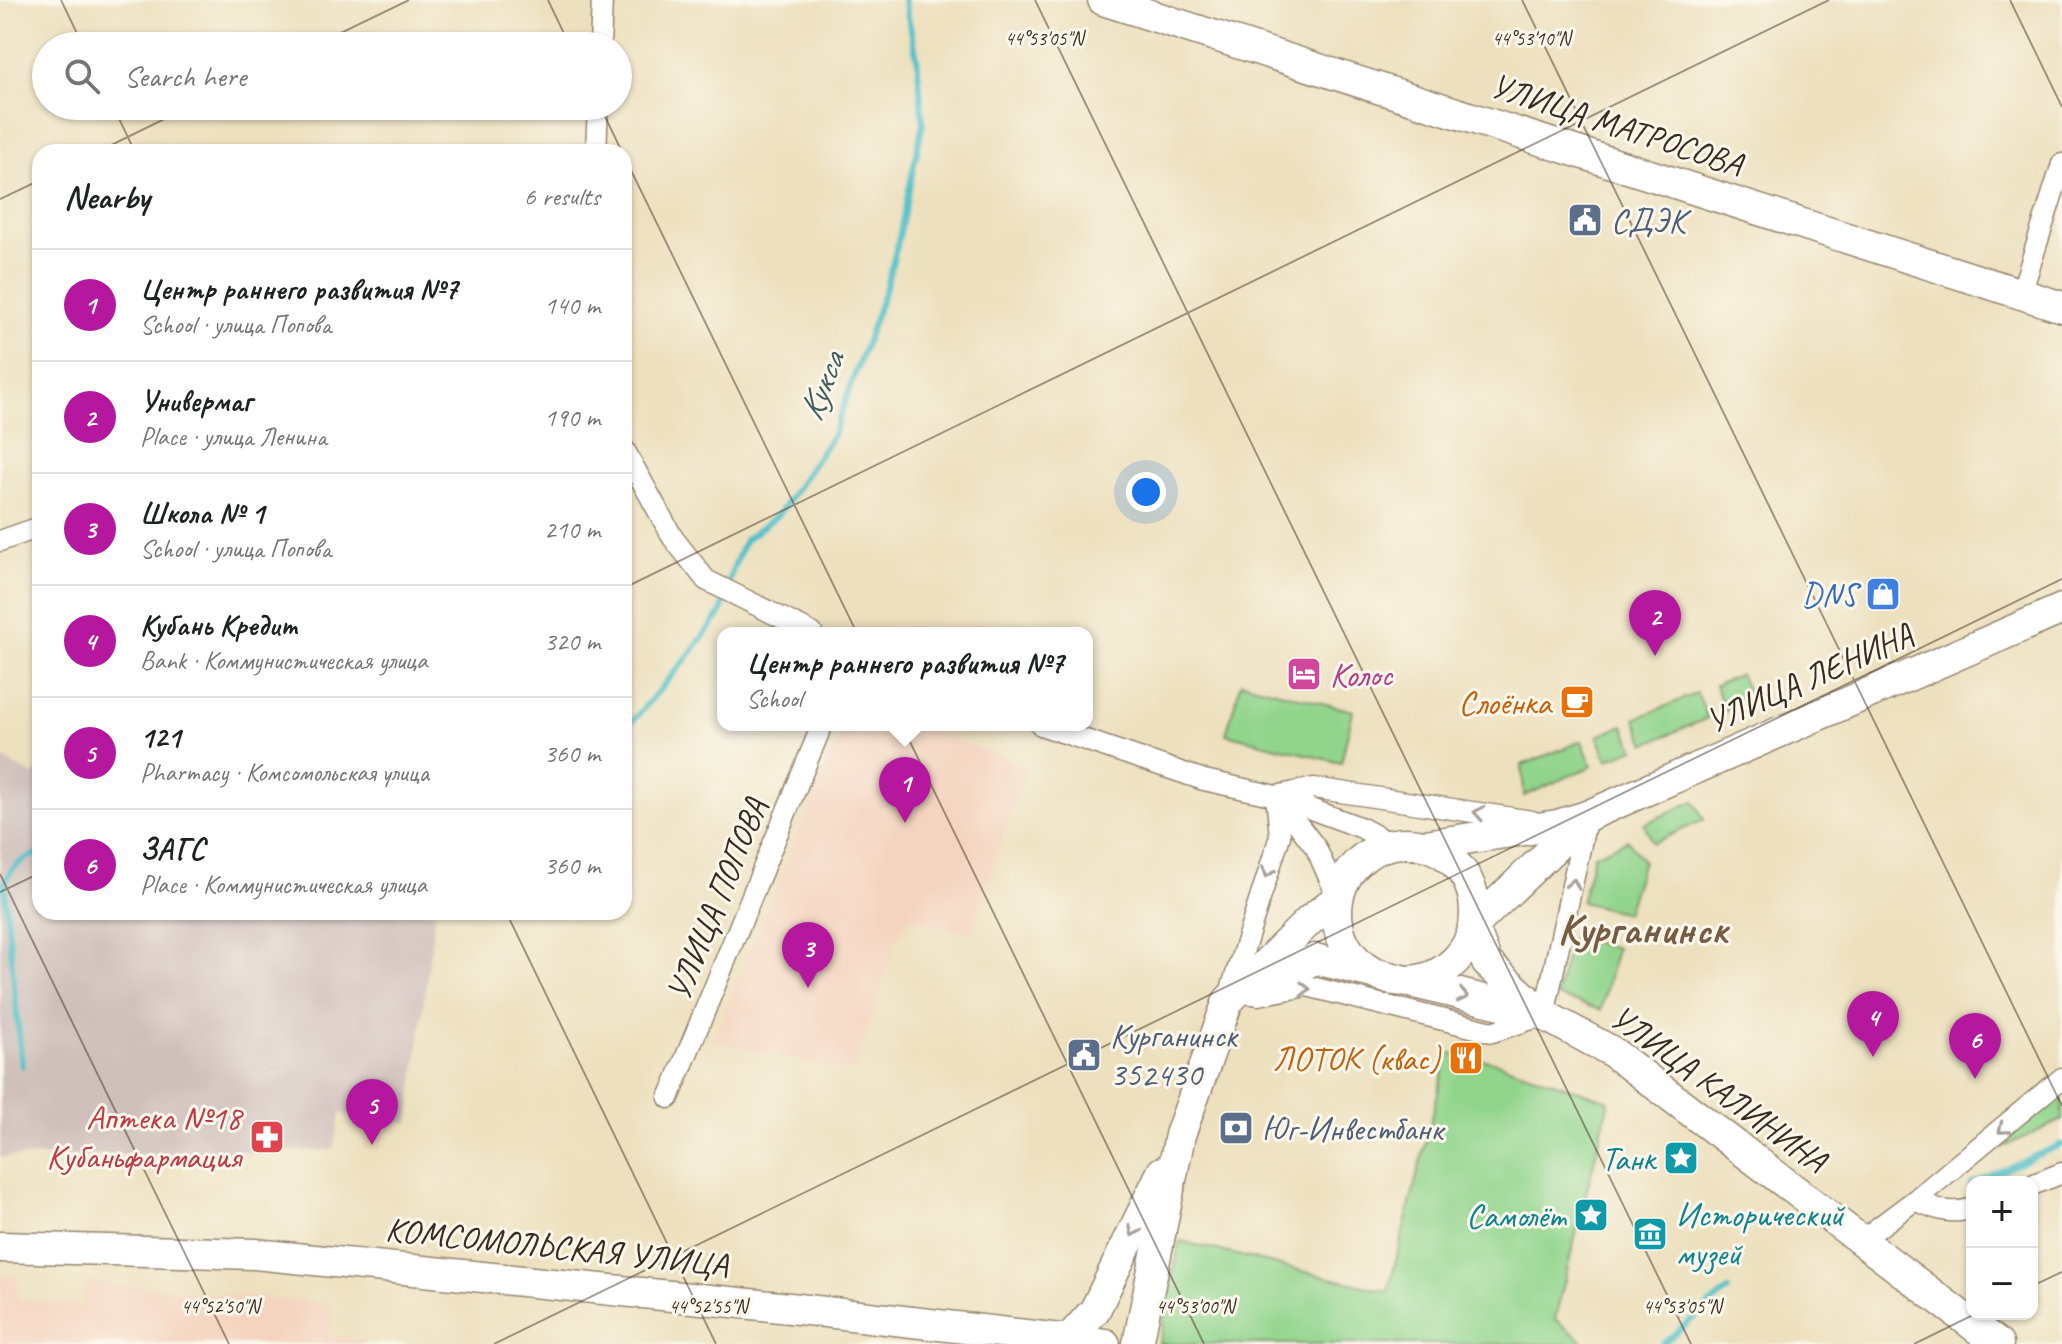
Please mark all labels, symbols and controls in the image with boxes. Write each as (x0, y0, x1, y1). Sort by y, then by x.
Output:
text: 44°53'05"N (1005, 26, 1086, 51)
text: 44°53'10"N (1492, 26, 1573, 51)
search box (32, 32, 632, 120)
icon: search (60, 54, 104, 98)
text: Search here (124, 57, 246, 95)
street label: УЛИЦА МАТРОСОВА (1485, 63, 1750, 186)
text: Nearby (64, 175, 150, 218)
text: 6 results (524, 180, 600, 213)
place label: СДЭК (1611, 199, 1692, 242)
public building icon: СДЭК (1566, 201, 1604, 239)
text: Центр раннего развития №7 (140, 270, 458, 308)
text: 1 (84, 289, 96, 322)
text: 140 m (544, 289, 600, 322)
text: School · улица Попова (140, 308, 331, 341)
water label: Кукса (787, 342, 856, 427)
text: Универмаг (140, 382, 252, 420)
text: 2 (84, 401, 96, 434)
text: 190 m (544, 401, 600, 434)
text: Place · улица Ленина (140, 420, 327, 453)
your location (1126, 472, 1166, 512)
text: Школа № 1 (140, 494, 264, 532)
text: 3 (84, 513, 96, 546)
text: 210 m (544, 513, 600, 546)
text: School · улица Попова (140, 532, 331, 565)
place label: DNS (1802, 573, 1861, 616)
shop icon: DNS (1864, 575, 1902, 613)
pin: 2 (1629, 590, 1681, 656)
text: Кубань Кредит (140, 606, 298, 644)
street label: УЛИЦА ЛЕНИНА (1699, 612, 1920, 742)
text: 4 (84, 625, 96, 658)
text: 320 m (544, 625, 600, 658)
popup (717, 627, 1093, 731)
text: Bank · Коммунистическая улица (140, 644, 427, 677)
text: Центр раннего развития №7 (746, 644, 1064, 682)
place label: Колос (1330, 653, 1394, 696)
hotel icon: Колос (1285, 655, 1323, 693)
place label: Слоёнка (1459, 681, 1553, 724)
text: School (746, 682, 802, 715)
cafe icon: Слоёнка (1558, 683, 1596, 721)
text: 121 (140, 718, 181, 756)
text: 5 (84, 737, 96, 770)
text: 360 m (544, 737, 600, 770)
text: Pharmacy · Комсомольская улица (140, 756, 429, 789)
pin: 1 (879, 757, 931, 823)
street label: УЛИЦА ПОПОВА (656, 791, 777, 1007)
one-way arrow (1473, 805, 1486, 822)
text: ЗАГС (140, 830, 205, 868)
text: 6 (84, 849, 96, 882)
text: 360 m (544, 849, 600, 882)
one-way arrow (1262, 865, 1278, 879)
text: Place · Коммунистическая улица (140, 868, 427, 901)
one-way arrow (1564, 877, 1581, 891)
district label: Курганинск (1558, 903, 1731, 956)
pin: 3 (782, 922, 834, 988)
one-way arrow (1299, 980, 1311, 998)
one-way arrow (1455, 987, 1469, 1004)
pin: 4 (1847, 991, 1899, 1057)
street label: УЛИЦА КАЛИНИНА (1602, 995, 1837, 1183)
pin: 6 (1949, 1013, 2001, 1079)
place label: Курганинск 352430 (1110, 1014, 1240, 1096)
public building icon: Курганинск 352430 (1065, 1036, 1103, 1074)
place label: ЛОТОК (квас) (1273, 1037, 1442, 1080)
restaurant icon: ЛОТОК (квас) (1447, 1039, 1485, 1077)
pin: 5 (346, 1079, 398, 1145)
place label: Аптека №18 Кубаньфармация (47, 1096, 245, 1178)
place label: Юг-Инвестбанк (1262, 1107, 1446, 1150)
bank icon: Юг-Инвестбанк (1217, 1109, 1255, 1147)
pharmacy icon: Аптека №18 Кубаньфармация (248, 1118, 286, 1156)
one-way arrow (1998, 1119, 2012, 1134)
place label: Танк (1601, 1137, 1658, 1180)
place icon: Танк (1662, 1139, 1700, 1177)
map controls (1966, 1176, 2038, 1320)
button: + (1966, 1176, 2038, 1248)
place label: Исторический музей (1676, 1193, 1845, 1275)
place label: Самолёт (1466, 1194, 1568, 1237)
place icon: Самолёт (1572, 1196, 1610, 1234)
street label: КОМСОМОЛЬСКАЯ УЛИЦА (384, 1207, 731, 1286)
museum icon: Исторический музей (1631, 1215, 1669, 1253)
one-way arrow (1128, 1222, 1144, 1237)
button: − (1966, 1248, 2038, 1320)
text: 44°52'50"N (181, 1294, 262, 1319)
text: 44°52'55"N (669, 1294, 750, 1319)
text: 44°53'00"N (1156, 1294, 1237, 1319)
text: 44°53'05"N (1643, 1294, 1724, 1319)

